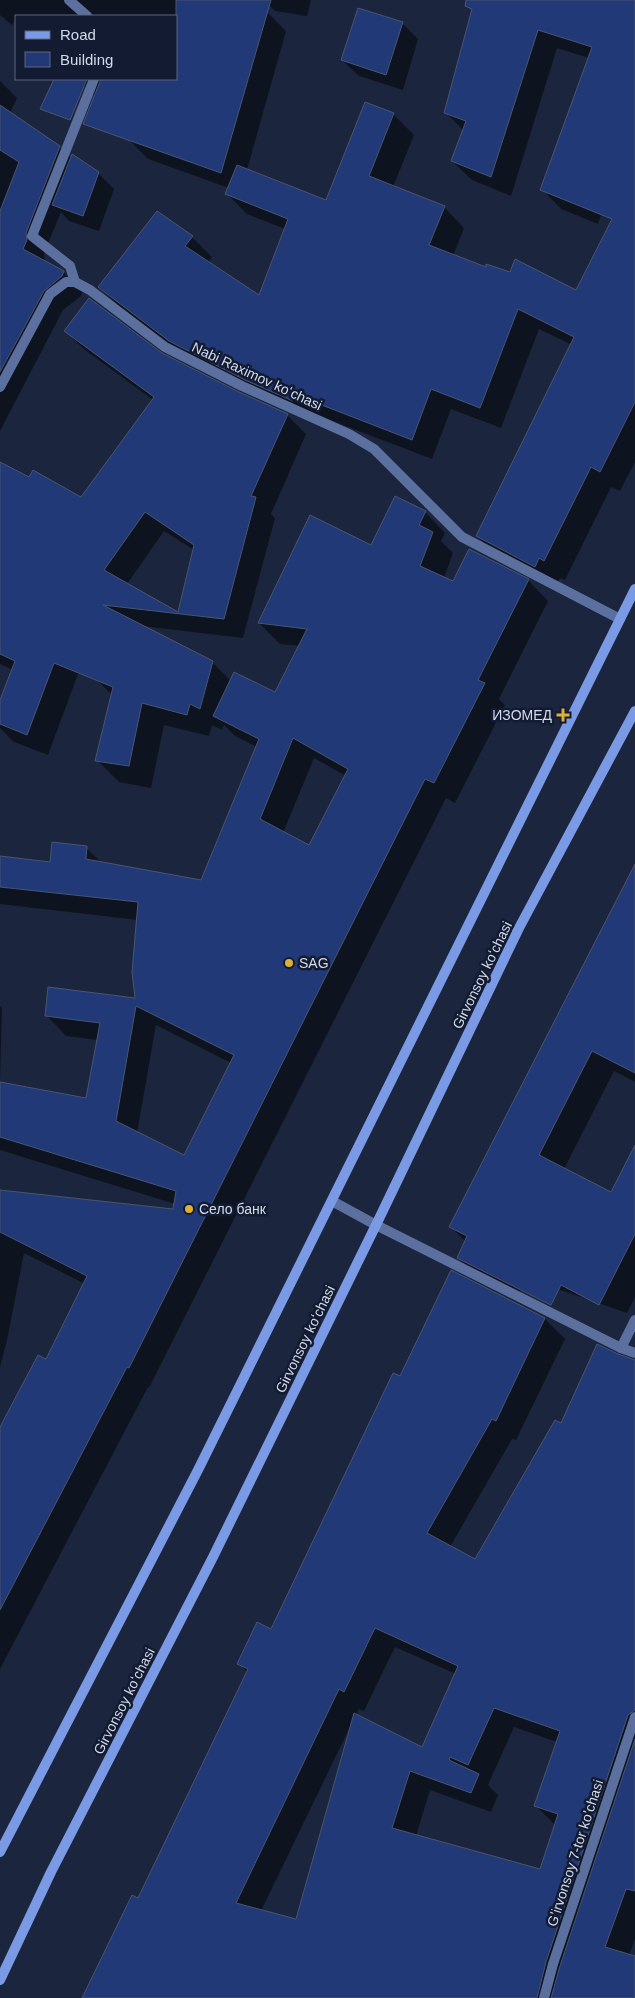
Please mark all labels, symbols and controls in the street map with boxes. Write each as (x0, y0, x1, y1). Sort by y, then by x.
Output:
legend (15, 15, 178, 80)
text: Road (60, 26, 96, 43)
text: Building (60, 51, 113, 68)
street label: Nabi Raximov koʻchasi (189, 339, 325, 413)
place label: ИЗОМЕД (492, 707, 553, 723)
marker: ИЗОМЕД (556, 708, 570, 722)
street label: Girvonsoy koʻchasi (449, 919, 515, 1031)
place label: SAG (299, 955, 329, 971)
marker: SAG (283, 957, 295, 969)
place label: Село банк (199, 1201, 267, 1217)
marker: Село банк (183, 1203, 195, 1215)
street label: Girvonsoy koʻchasi (272, 1283, 338, 1395)
street label: Girvonsoy koʻchasi (90, 1645, 158, 1757)
street label: Gʼirvonsoy 7-tor koʼchasi (544, 1778, 606, 1928)

